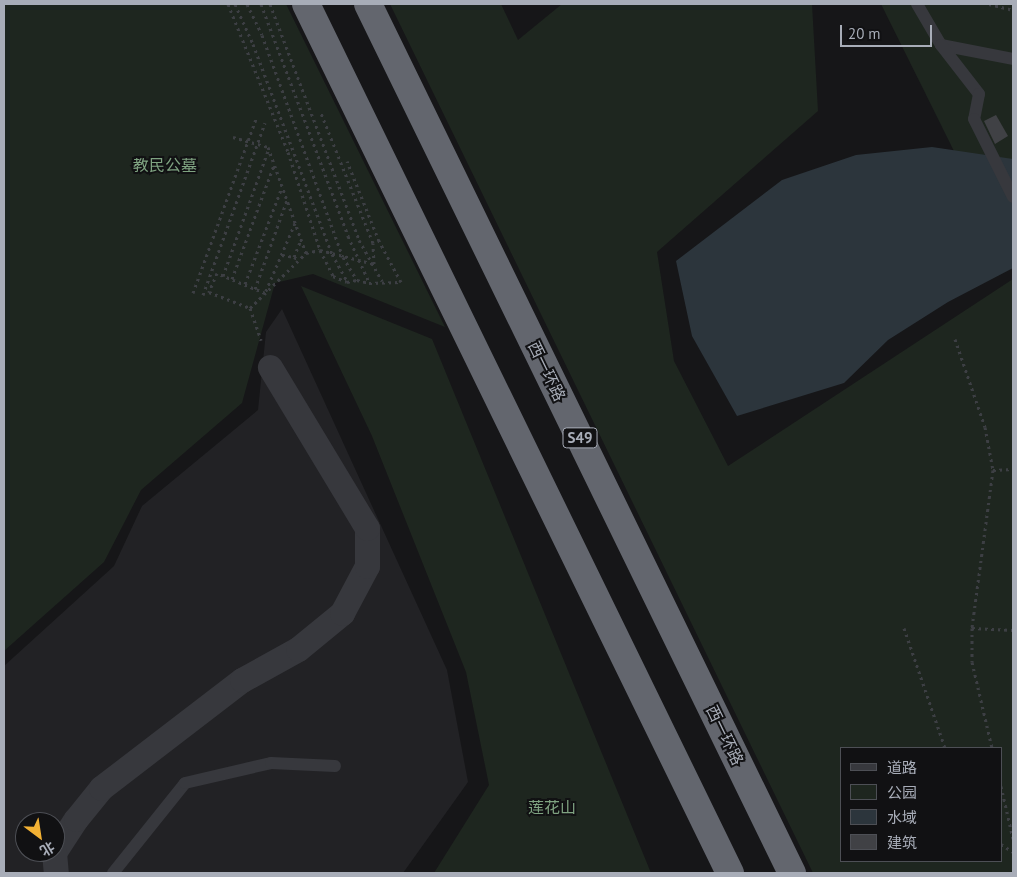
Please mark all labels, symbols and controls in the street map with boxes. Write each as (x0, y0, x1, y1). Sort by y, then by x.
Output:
scale bar (842, 15, 934, 47)
text: 20 m (848, 24, 881, 43)
park label: 教民公墓 (133, 155, 197, 175)
street label: 西一环路 (524, 338, 570, 404)
road number: S49 (562, 426, 598, 450)
street label: 西一环路 (702, 702, 748, 768)
legend (840, 747, 1002, 862)
text: 道路 (887, 758, 917, 777)
text: 公园 (887, 783, 917, 802)
park label: 莲花山 (528, 797, 576, 817)
text: 水域 (887, 808, 917, 827)
north arrow (15, 812, 65, 862)
text: 建筑 (887, 833, 917, 852)
text: 北 (37, 838, 58, 860)

